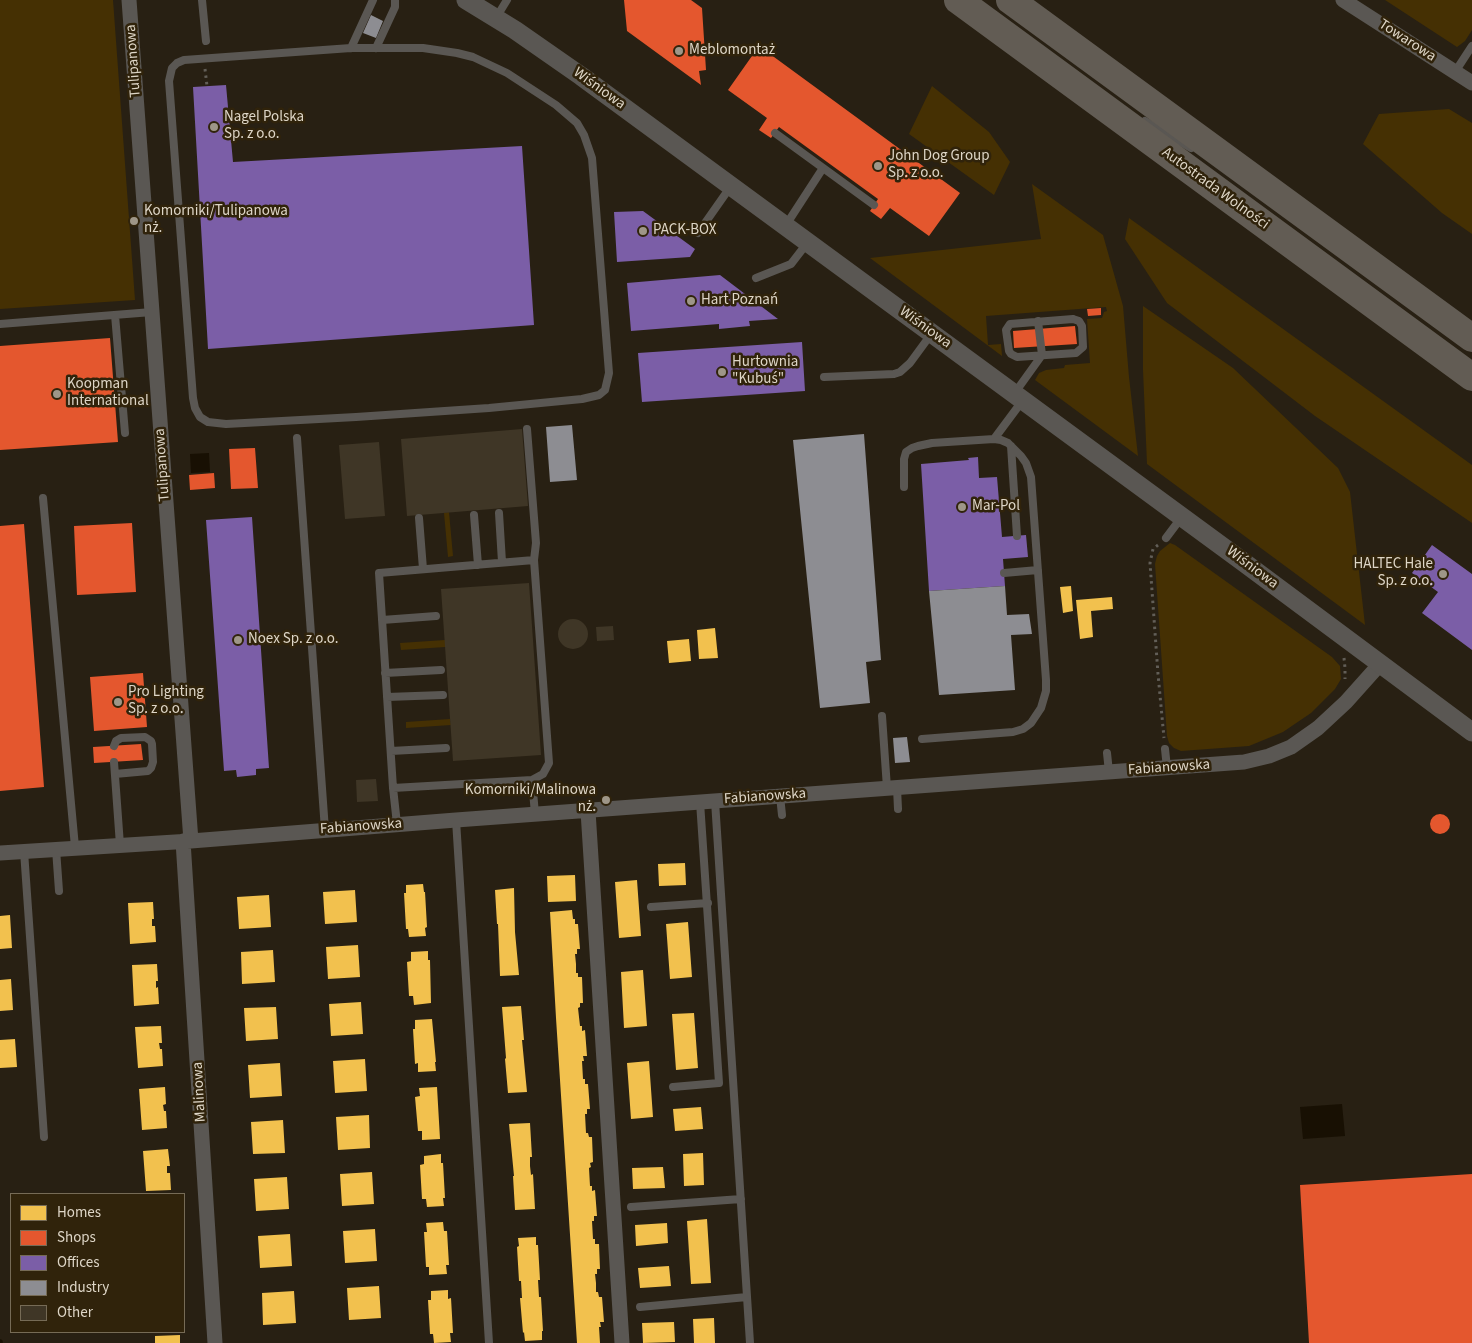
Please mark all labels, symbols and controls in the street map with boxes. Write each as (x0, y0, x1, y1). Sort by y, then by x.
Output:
street label: Towarowa (1375, 16, 1439, 66)
street label: Tulipanowa (122, 24, 146, 98)
place label: Meblomontaż (689, 42, 775, 60)
marker: Meblomontaż (673, 45, 685, 57)
street label: Wiśniowa (569, 64, 629, 114)
place label: Nagel Polska Sp. z o.o. (224, 109, 304, 144)
marker: Nagel Polska Sp. z o.o. (208, 121, 220, 133)
street label: Autostrada Wolności (1158, 144, 1272, 234)
place label: John Dog Group Sp. z o.o. (888, 148, 990, 183)
marker: John Dog Group Sp. z o.o. (872, 160, 884, 172)
place label: Komorniki/Tulipanowa nż. (144, 203, 288, 238)
marker: Komorniki/Tulipanowa nż. (128, 215, 140, 227)
place label: PACK-BOX (653, 222, 716, 240)
marker: PACK-BOX (637, 225, 649, 237)
place label: Hart Poznań (701, 292, 778, 310)
marker: Hart Poznań (685, 295, 697, 307)
street label: Wiśniowa (895, 303, 955, 353)
place label: Hurtownia "Kubuś" (732, 354, 798, 389)
marker: Hurtownia "Kubuś" (716, 366, 728, 378)
place label: Koopman International (67, 376, 149, 411)
marker: Koopman International (51, 388, 63, 400)
street label: Tulipanowa (151, 428, 175, 502)
place label: Mar-Pol (972, 498, 1020, 516)
marker: Mar-Pol (956, 501, 968, 513)
street label: Wiśniowa (1223, 543, 1281, 593)
place label: HALTEC Hale Sp. z o.o. (1353, 556, 1433, 591)
marker: HALTEC Hale Sp. z o.o. (1437, 568, 1449, 580)
place label: Noex Sp. z o.o. (248, 631, 338, 649)
marker: Noex Sp. z o.o. (232, 634, 244, 646)
place label: Pro Lighting Sp. z o.o. (128, 684, 204, 719)
marker: Pro Lighting Sp. z o.o. (112, 696, 124, 708)
street label: Fabianowska (1127, 756, 1211, 780)
place label: Komorniki/Malinowa nż. (465, 782, 596, 817)
street label: Fabianowska (723, 785, 807, 809)
marker: Komorniki/Malinowa nż. (600, 794, 612, 806)
street label: Fabianowska (319, 815, 403, 839)
street label: Malinowa (189, 1061, 211, 1123)
legend (10, 1193, 185, 1333)
text: Homes (57, 1202, 101, 1223)
text: Shops (57, 1227, 96, 1248)
text: Offices (57, 1252, 100, 1273)
text: Industry (57, 1277, 109, 1298)
text: Other (57, 1302, 93, 1323)

